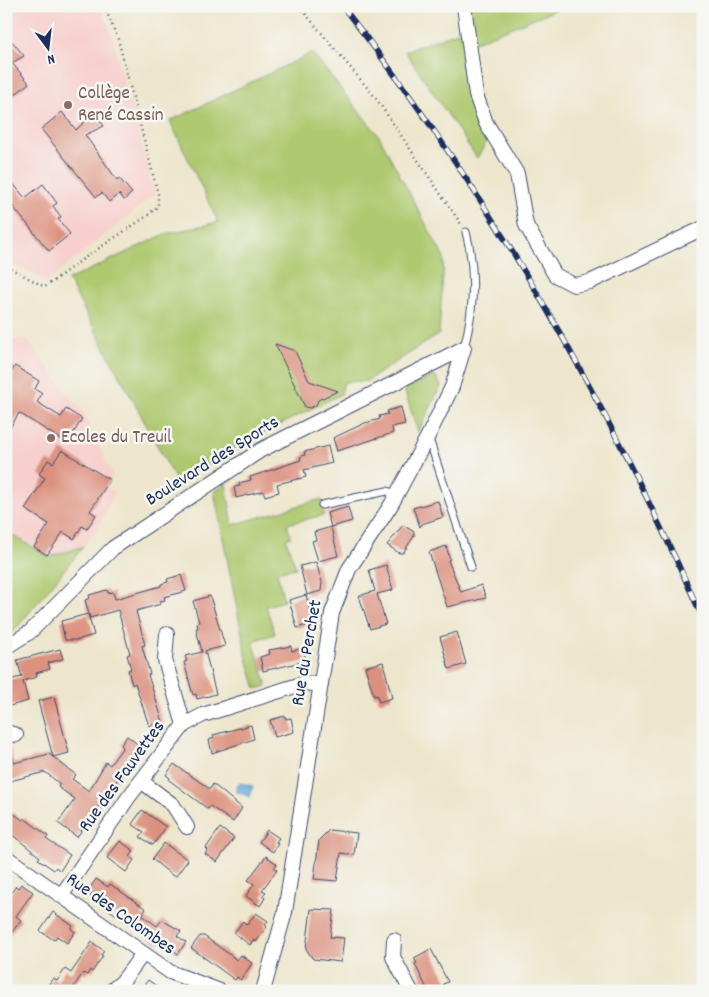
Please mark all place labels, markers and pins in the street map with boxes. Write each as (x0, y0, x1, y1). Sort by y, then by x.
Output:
place label: Collège René Cassin (78, 81, 163, 130)
marker: Collège René Cassin (62, 99, 74, 111)
place label: Ecoles du Treuil (61, 425, 172, 452)
marker: Ecoles du Treuil (45, 432, 57, 444)

